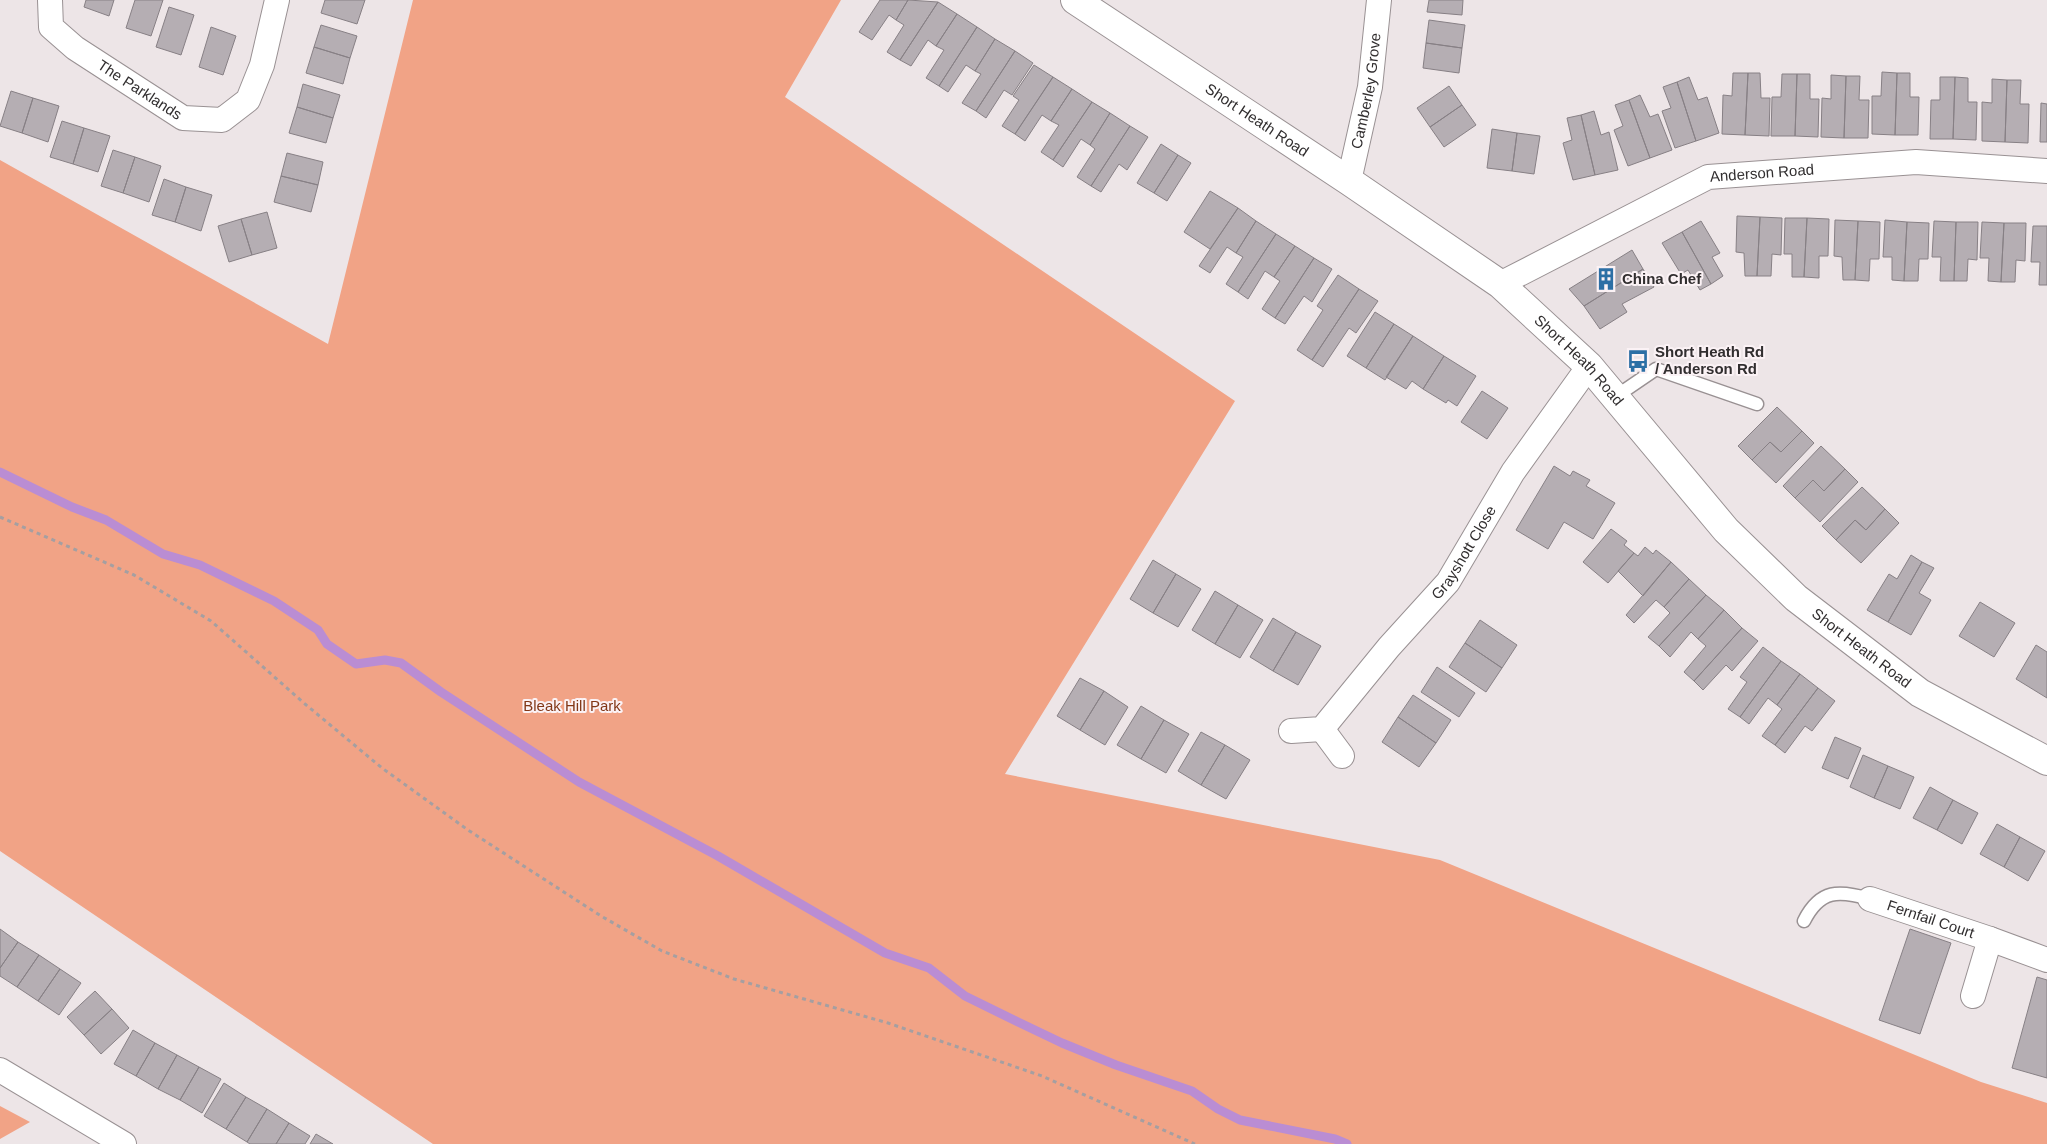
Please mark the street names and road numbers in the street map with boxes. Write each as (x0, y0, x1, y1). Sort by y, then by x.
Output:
street label: Camberley Grove (1347, 32, 1384, 150)
street label: The Parklands (95, 56, 185, 123)
street label: Short Heath Road (1202, 80, 1312, 160)
street label: Anderson Road (1709, 160, 1815, 185)
street label: Short Heath Road (1531, 311, 1627, 409)
street label: Grayshott Close (1428, 502, 1499, 603)
street label: Short Heath Road (1809, 605, 1915, 691)
street label: Fernfail Court (1885, 896, 1977, 941)

